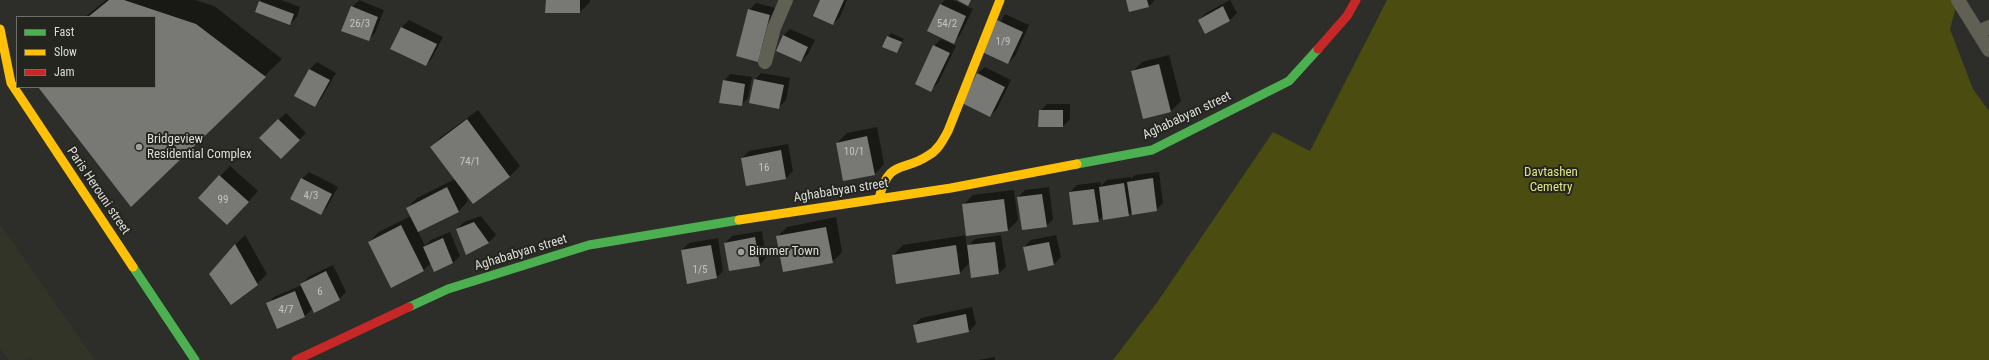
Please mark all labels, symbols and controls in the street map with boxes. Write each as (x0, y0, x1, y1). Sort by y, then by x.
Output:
legend (16, 16, 156, 88)
house number: 26/3 (350, 17, 370, 31)
house number: 54/2 (937, 17, 957, 31)
text: Fast (54, 25, 74, 39)
house number: 1/9 (996, 35, 1010, 49)
text: Slow (54, 45, 77, 59)
text: Jam (54, 65, 75, 79)
street label: Aghababyan street (1140, 89, 1234, 143)
place label: Bridgeview Residential Complex (147, 132, 252, 163)
marker: Bridgeview Residential Complex (134, 142, 144, 152)
street label: Paris Herouni street (63, 144, 133, 238)
house number: 10/1 (844, 145, 864, 159)
house number: 74/1 (460, 155, 480, 169)
house number: 16 (759, 161, 769, 175)
park label: Davtashen Cemetry (1524, 165, 1578, 196)
street label: Aghababyan street (792, 176, 890, 206)
house number: 4/3 (304, 189, 318, 203)
house number: 99 (218, 193, 228, 207)
street label: Aghababyan street (473, 232, 569, 274)
place label: Bimmer Town (749, 244, 819, 260)
marker: Bimmer Town (736, 247, 746, 257)
house number: 1/5 (693, 263, 707, 277)
house number: 6 (317, 285, 323, 299)
house number: 4/7 (279, 303, 293, 317)

